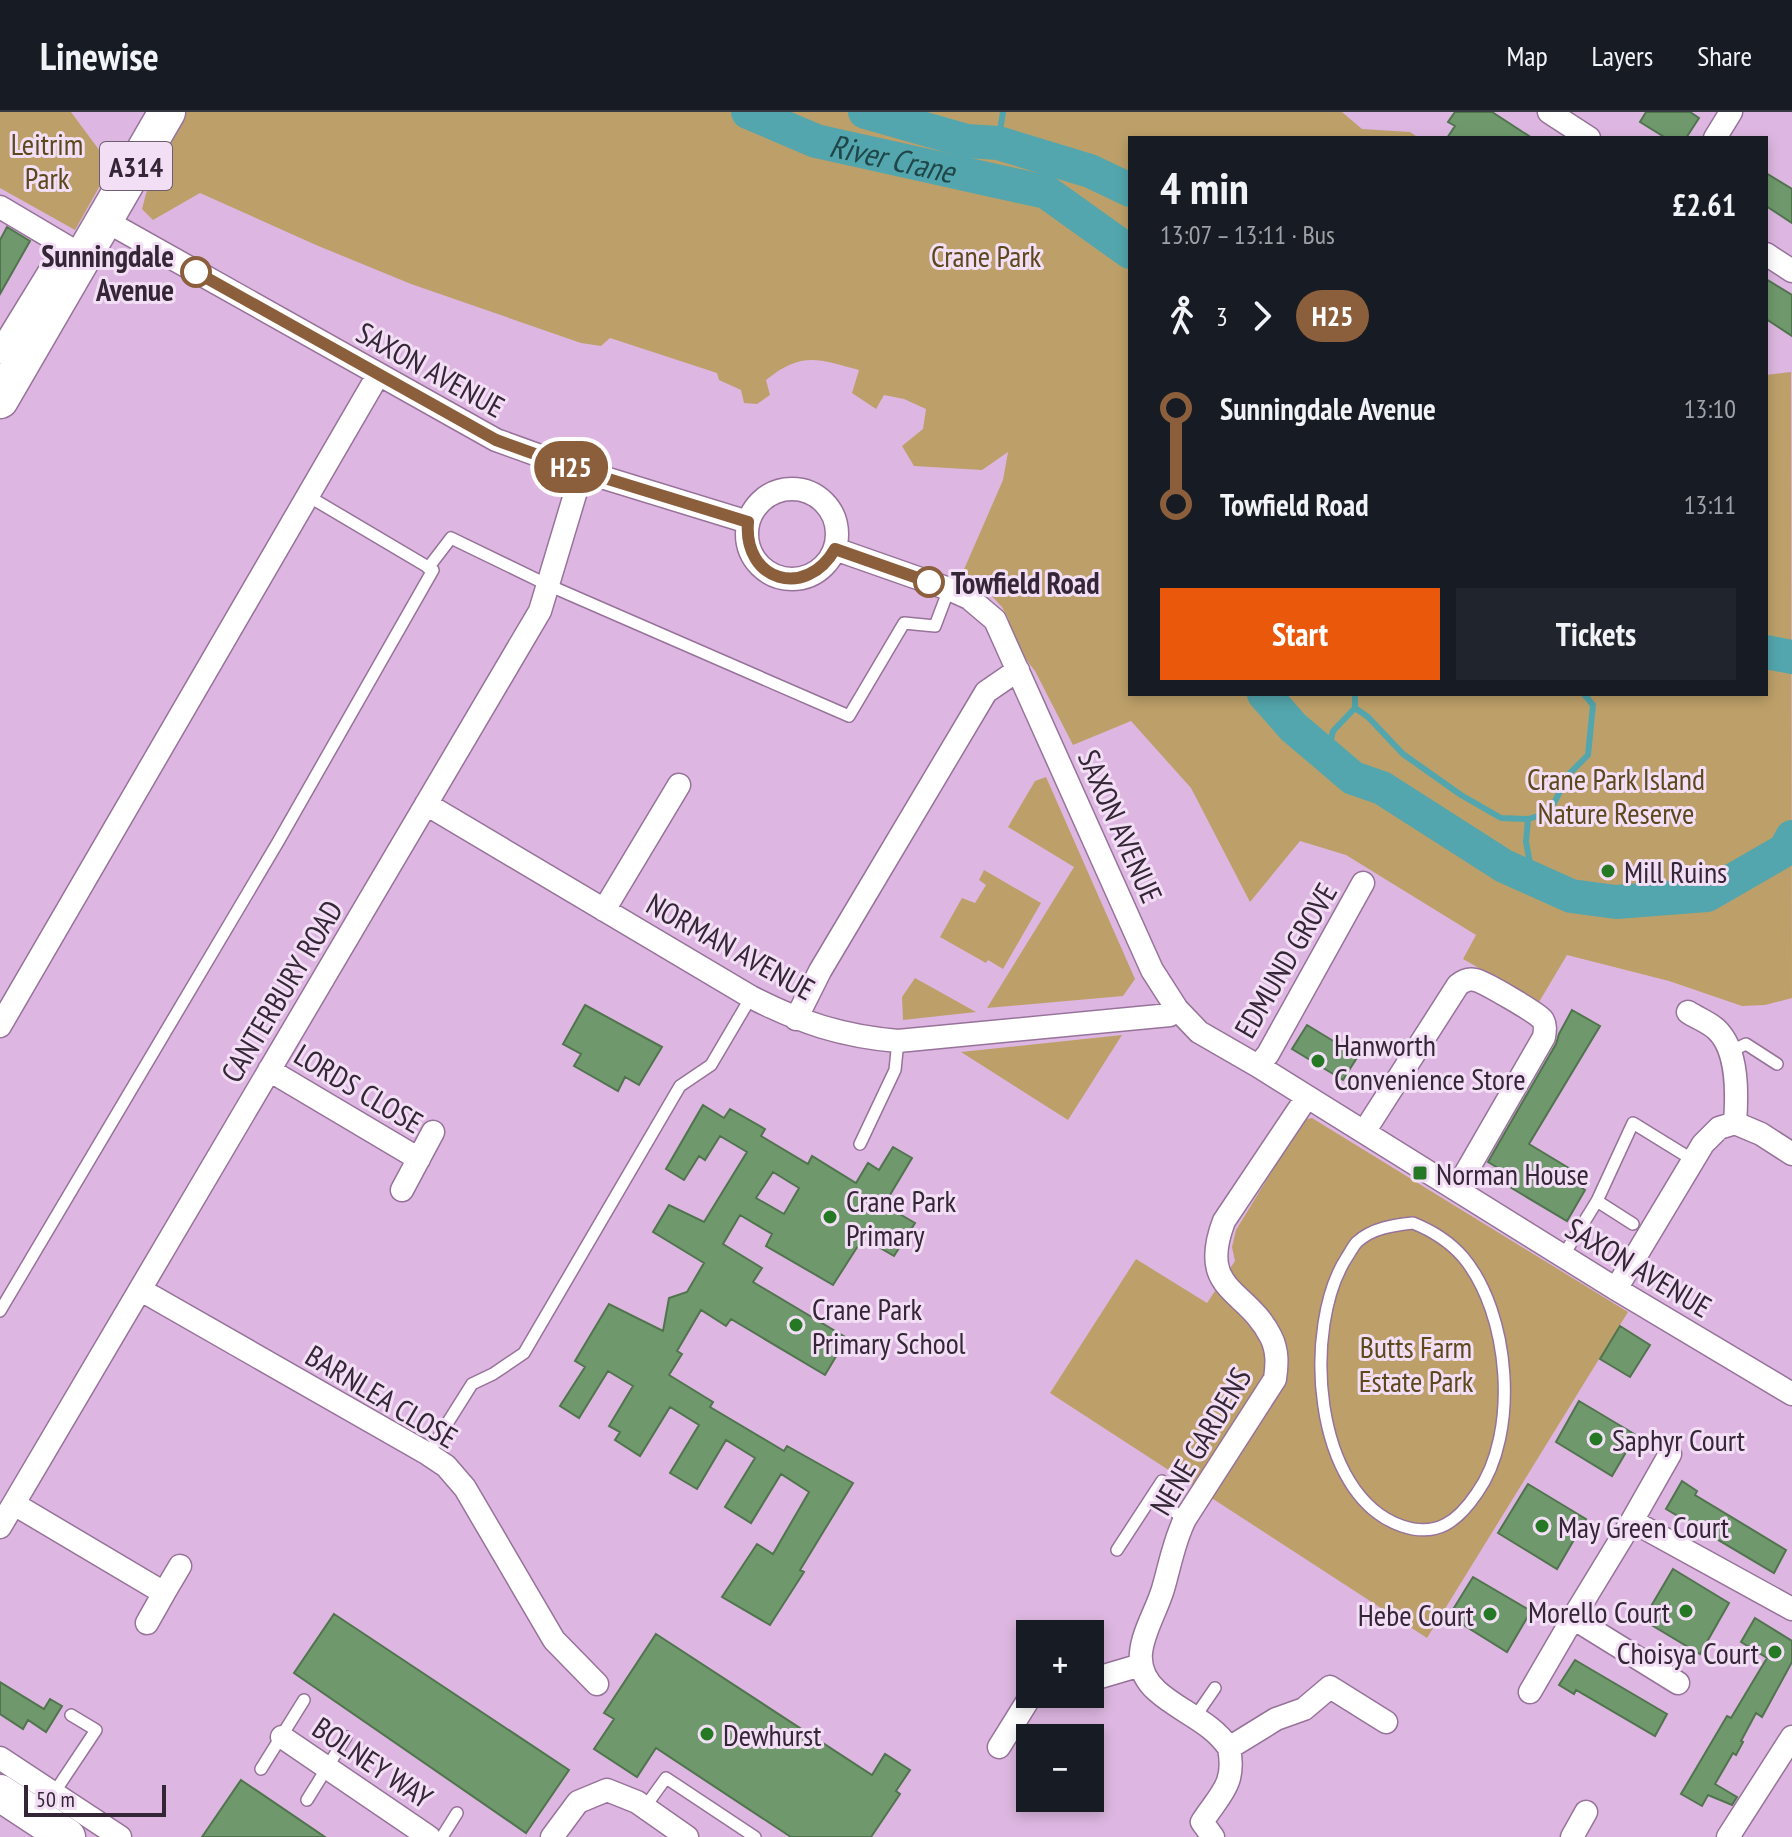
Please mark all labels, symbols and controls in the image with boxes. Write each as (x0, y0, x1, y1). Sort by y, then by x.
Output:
text: Linewise (40, 31, 159, 80)
text: Map (1506, 37, 1548, 74)
text: Layers (1592, 37, 1653, 74)
text: Share (1697, 37, 1752, 74)
park label: Leitrim Park (11, 124, 83, 197)
water label: River Crane (826, 124, 960, 193)
road number: A314 (100, 142, 172, 190)
text: 4 min (1160, 159, 1249, 216)
text: £2.61 (1672, 185, 1736, 224)
text: 13:07 – 13:11 · Bus (1160, 218, 1335, 251)
place label: Sunningdale Avenue (41, 236, 174, 309)
park label: Crane Park (931, 236, 1041, 275)
marker: Sunningdale Avenue (181, 257, 211, 287)
icon: walk (1160, 294, 1204, 338)
icon: forward (1240, 294, 1284, 338)
text: H25 (1312, 297, 1353, 334)
text: 3 (1216, 300, 1228, 333)
street label: SAXON AVENUE (350, 312, 512, 426)
text: Sunningdale Avenue (1220, 389, 1436, 428)
text: 13:10 (1684, 392, 1736, 425)
line badge: H25 (525, 441, 617, 493)
text: H25 (550, 448, 592, 485)
text: Towfield Road (1220, 485, 1369, 524)
text: 13:11 (1684, 488, 1736, 521)
place label: Towfield Road (951, 563, 1100, 602)
marker: Towfield Road (914, 567, 944, 597)
button: Start (1160, 588, 1440, 680)
button: Tickets (1456, 588, 1736, 680)
street label: SAXON AVENUE (1070, 743, 1172, 909)
park label: Crane Park Island Nature Reserve (1527, 759, 1705, 832)
place label: Mill Ruins (1624, 852, 1727, 891)
marker: Mill Ruins (1599, 862, 1617, 880)
street label: EDMUND GROVE (1225, 876, 1345, 1044)
street label: NORMAN AVENUE (640, 884, 822, 1008)
street label: CANTERBURY ROAD (211, 893, 351, 1089)
place label: Hanworth Convenience Store (1334, 1025, 1526, 1098)
street label: LORDS CLOSE (288, 1034, 430, 1142)
marker: Hanworth Convenience Store (1309, 1052, 1327, 1070)
place label: Norman House (1436, 1154, 1589, 1193)
marker: Norman House (1411, 1164, 1429, 1182)
place label: Crane Park Primary (846, 1181, 956, 1254)
marker: Crane Park Primary (821, 1208, 839, 1226)
street label: SAXON AVENUE (1559, 1208, 1719, 1326)
place label: Crane Park Primary School (812, 1289, 966, 1362)
marker: Crane Park Primary School (787, 1316, 805, 1334)
park label: Butts Farm Estate Park (1359, 1327, 1474, 1400)
street label: BARNLEA CLOSE (299, 1335, 465, 1457)
street label: NENE GARDENS (1141, 1360, 1259, 1522)
place label: Saphyr Court (1612, 1420, 1746, 1459)
marker: Saphyr Court (1587, 1430, 1605, 1448)
place label: May Green Court (1558, 1507, 1730, 1546)
marker: May Green Court (1533, 1517, 1551, 1535)
place label: Morello Court (1528, 1592, 1671, 1631)
place label: Hebe Court (1358, 1595, 1475, 1634)
marker: Morello Court (1677, 1602, 1695, 1620)
marker: Hebe Court (1481, 1605, 1499, 1623)
map controls (1016, 1620, 1104, 1812)
button: + (1016, 1620, 1104, 1708)
place label: Choisya Court (1617, 1633, 1760, 1672)
marker: Choisya Court (1766, 1643, 1784, 1661)
street label: BOLNEY WAY (306, 1708, 441, 1817)
place label: Dewhurst (723, 1715, 822, 1754)
button: − (1016, 1724, 1104, 1812)
marker: Dewhurst (698, 1725, 716, 1743)
scale bar (24, 1781, 166, 1817)
text: 50 m (36, 1785, 75, 1813)

